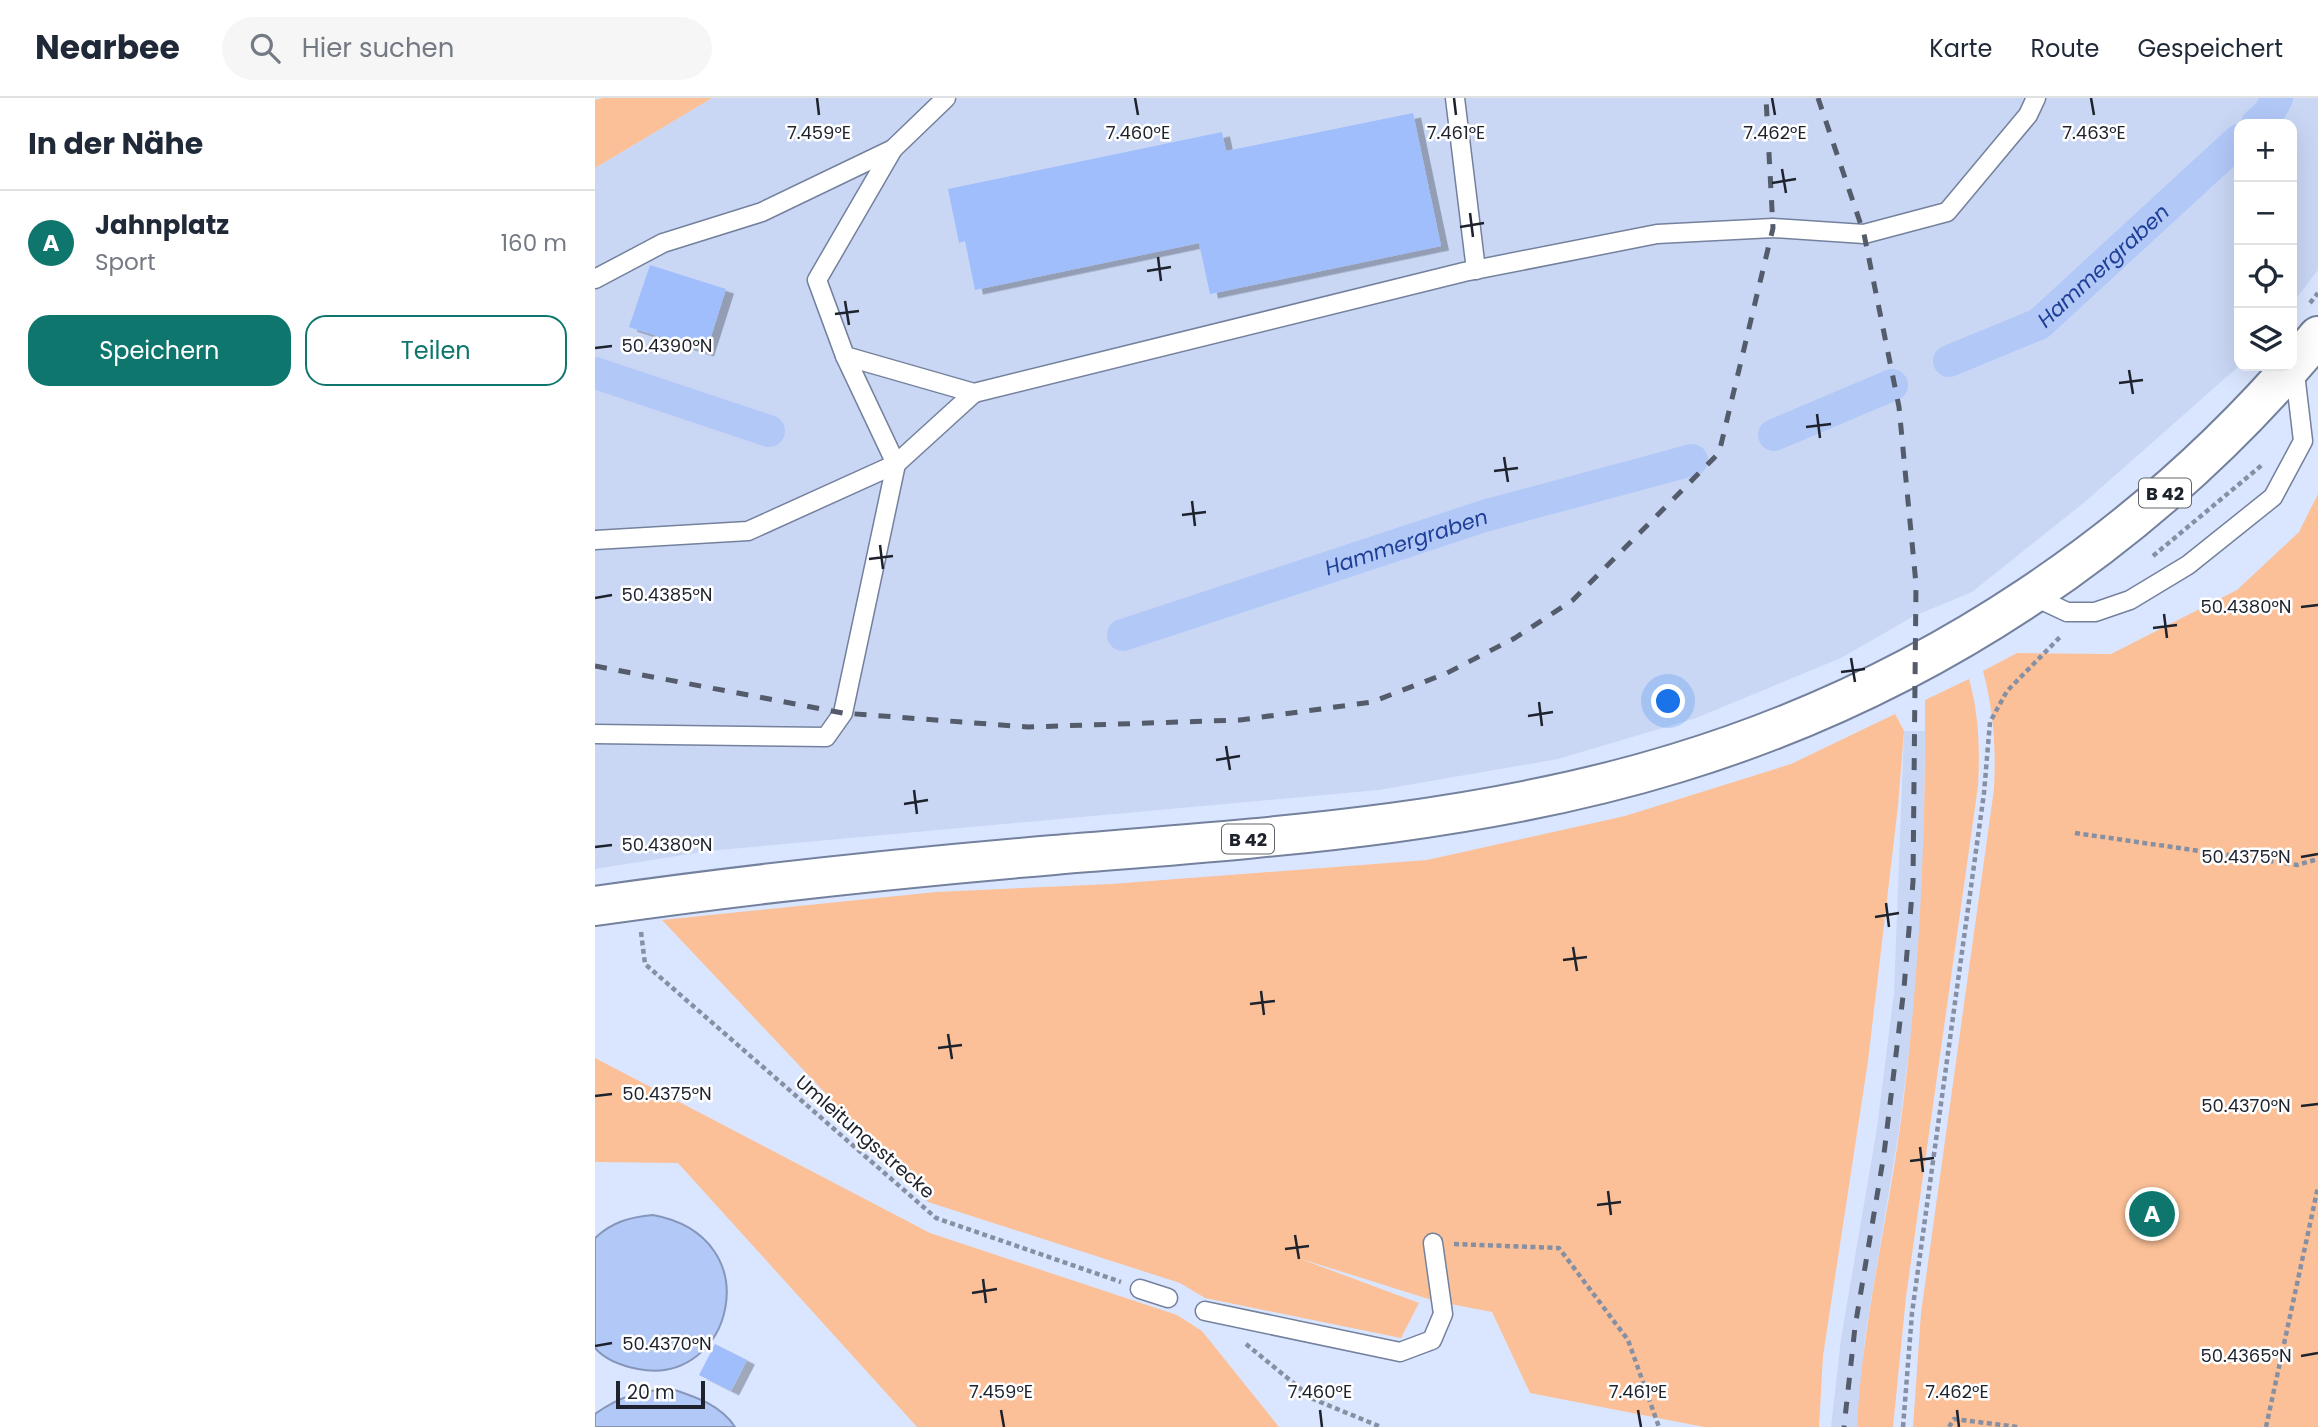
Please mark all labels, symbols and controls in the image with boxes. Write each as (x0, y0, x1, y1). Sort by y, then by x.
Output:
search box (222, 17, 712, 80)
text: Nearbee (35, 24, 180, 71)
icon: search (246, 29, 284, 67)
text: Hier suchen (302, 30, 454, 66)
text: Karte (1929, 32, 1992, 65)
text: Route (2030, 32, 2099, 65)
text: Gespeichert (2137, 32, 2283, 65)
map controls (2234, 119, 2297, 371)
button: + (2234, 119, 2297, 182)
text: 7.459°E (787, 120, 851, 145)
text: 7.460°E (1106, 120, 1170, 145)
text: 7.461°E (1427, 120, 1485, 145)
text: 7.462°E (1743, 120, 1807, 145)
text: 7.463°E (2062, 120, 2126, 145)
text: In der Nähe (28, 122, 203, 165)
button: − (2234, 182, 2297, 245)
water label: Hammergraben (2030, 197, 2175, 333)
text: Jahnplatz (95, 207, 229, 243)
text: A (43, 227, 59, 259)
text: 160 m (501, 227, 567, 259)
button: locate (2234, 245, 2297, 308)
text: Sport (95, 246, 156, 278)
button: layers (2234, 308, 2297, 371)
button: Speichern (28, 315, 291, 386)
button: Teilen (305, 315, 567, 386)
text: 50.4390°N (622, 333, 713, 358)
road number: B 42 (2139, 478, 2191, 508)
water label: Hammergraben (1321, 501, 1491, 582)
text: 50.4385°N (621, 582, 713, 607)
text: 50.4380°N (2200, 594, 2292, 619)
your location (1651, 684, 1685, 718)
road number: B 42 (1222, 824, 1274, 854)
text: 50.4380°N (621, 832, 713, 857)
text: 50.4375°N (2201, 844, 2291, 869)
street label: Umleitungsstrecke (790, 1069, 940, 1205)
text: 50.4375°N (622, 1081, 712, 1106)
text: 50.4370°N (2201, 1093, 2291, 1118)
pin: A (2129, 1188, 2175, 1240)
text: 50.4370°N (622, 1331, 712, 1356)
text: 50.4365°N (2200, 1343, 2292, 1368)
scale bar (616, 1378, 705, 1410)
text: 20 m (627, 1379, 675, 1406)
text: 7.459°E (969, 1379, 1033, 1404)
text: 7.460°E (1288, 1379, 1352, 1404)
text: 7.461°E (1609, 1379, 1667, 1404)
text: 7.462°E (1925, 1379, 1989, 1404)

